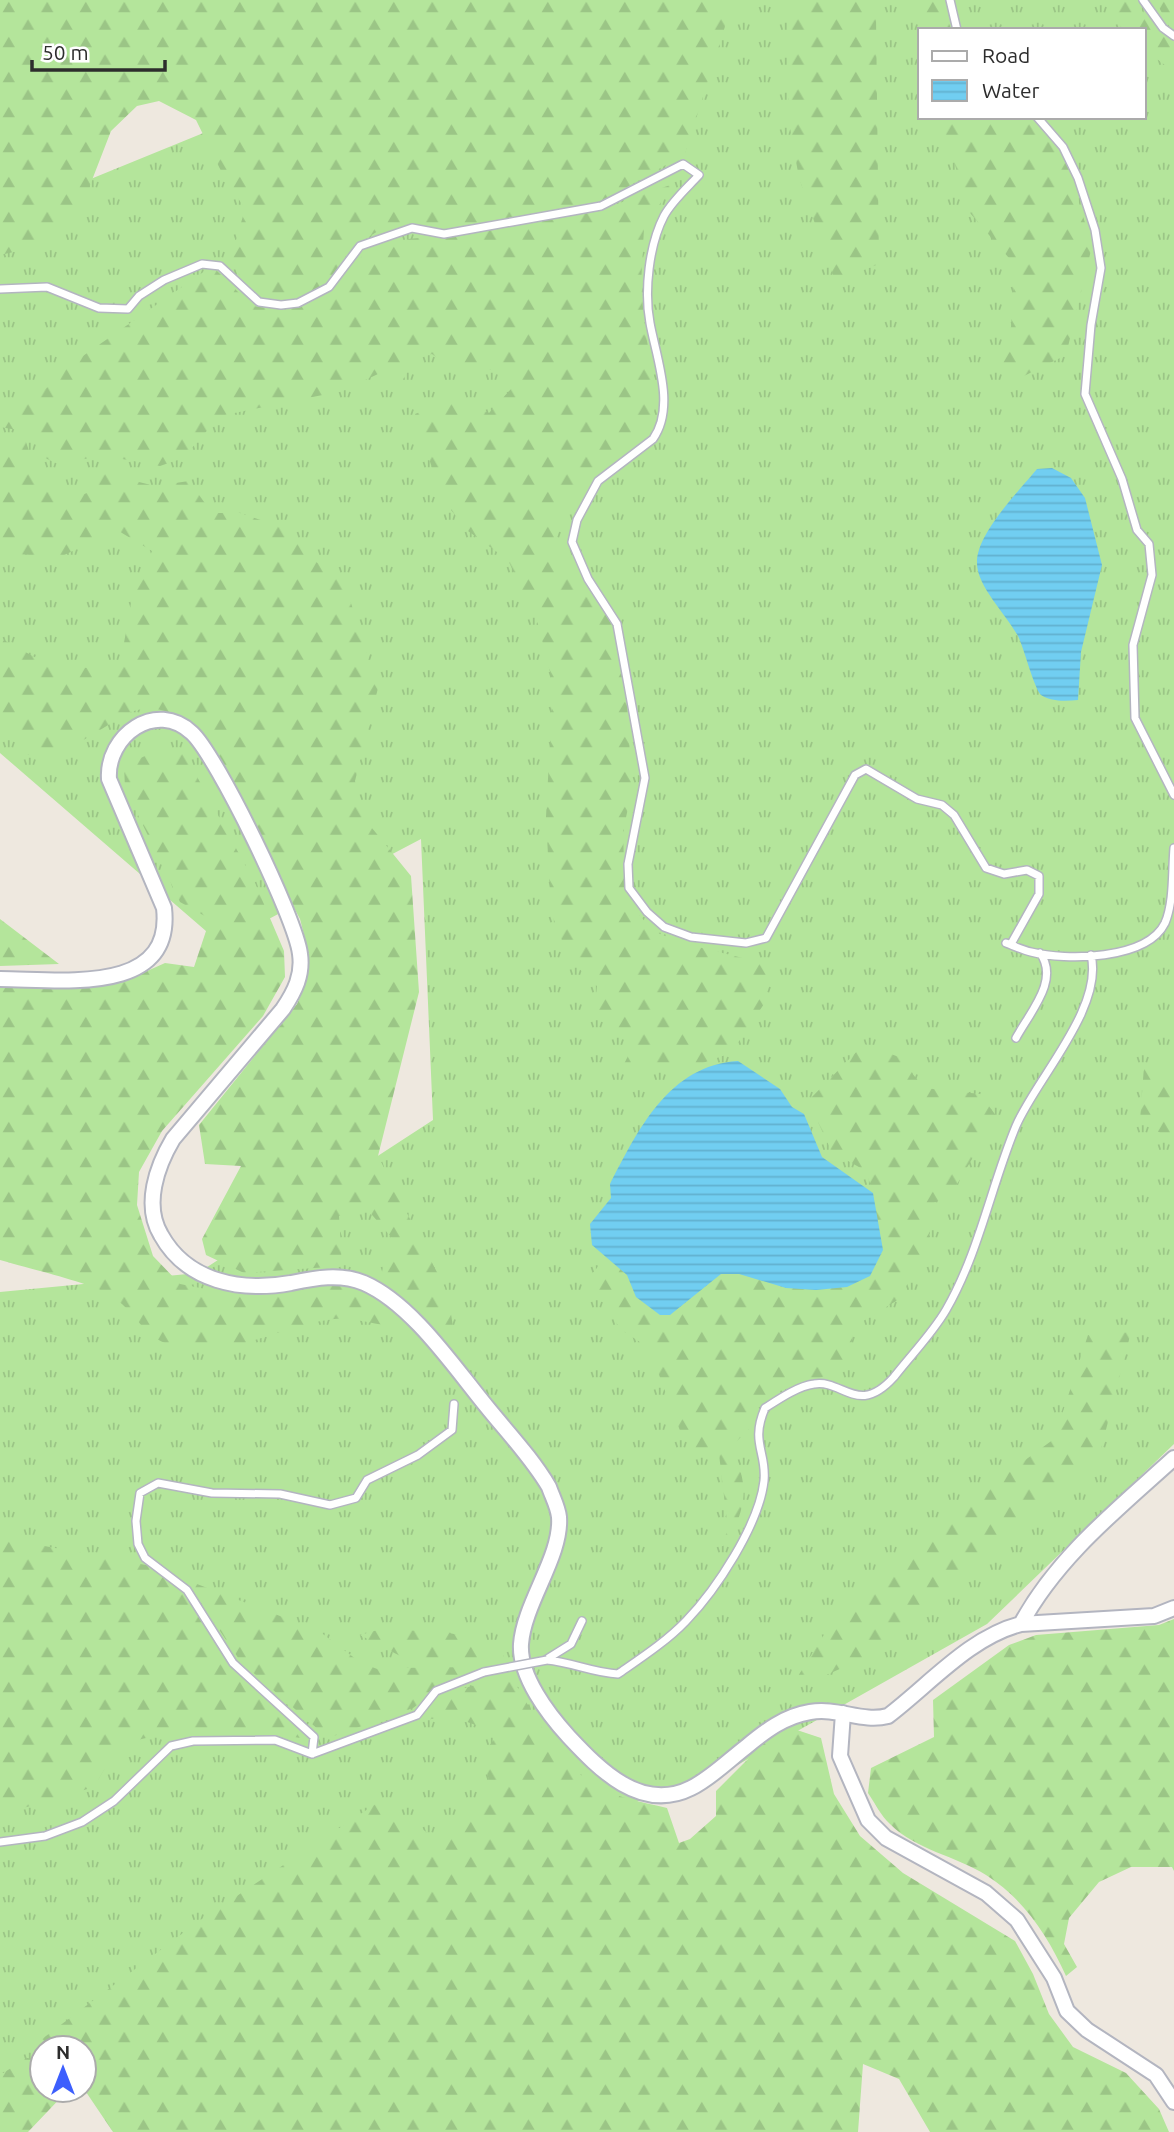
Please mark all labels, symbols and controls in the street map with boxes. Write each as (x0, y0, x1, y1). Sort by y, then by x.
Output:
scale bar (32, 28, 164, 72)
legend (918, 28, 1146, 119)
text: 50 m (42, 40, 89, 64)
text: Road (982, 43, 1030, 67)
text: Water (982, 78, 1040, 102)
north arrow (28, 2034, 98, 2104)
text: N (56, 2041, 70, 2063)

